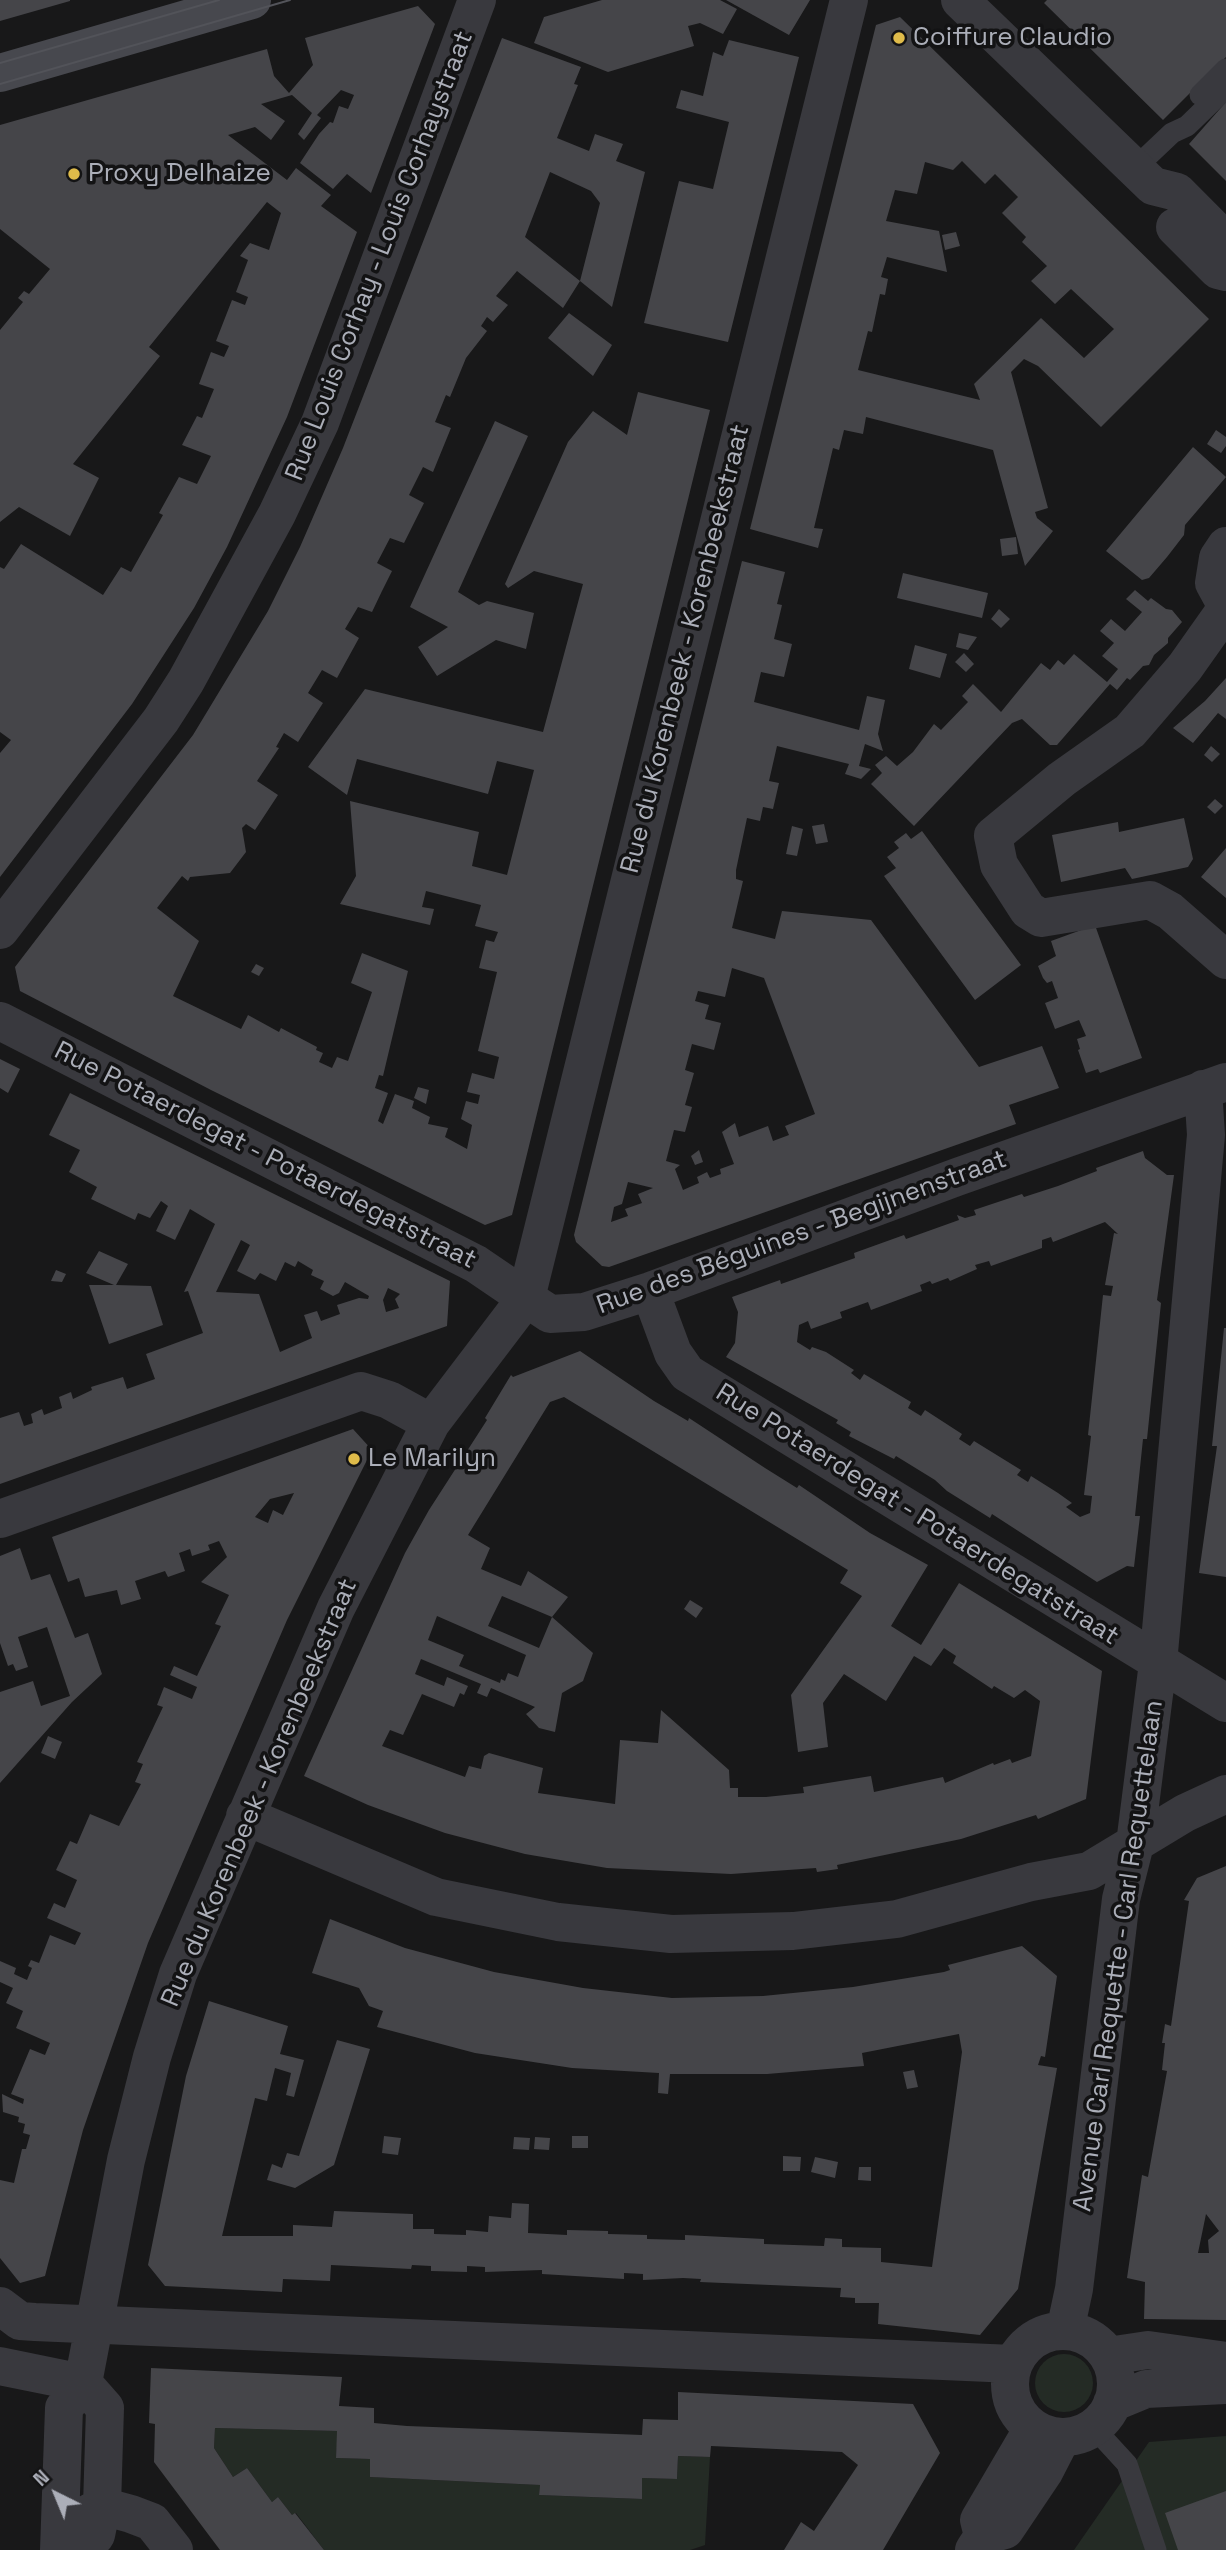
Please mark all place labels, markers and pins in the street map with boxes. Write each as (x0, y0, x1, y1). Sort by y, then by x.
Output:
place label: Coiffure Claudio (913, 22, 1112, 54)
marker: Coiffure Claudio (891, 30, 907, 46)
place label: Proxy Delhaize (88, 158, 271, 190)
marker: Proxy Delhaize (66, 166, 82, 182)
place label: Le Marilyn (368, 1443, 496, 1475)
marker: Le Marilyn (346, 1451, 362, 1467)

